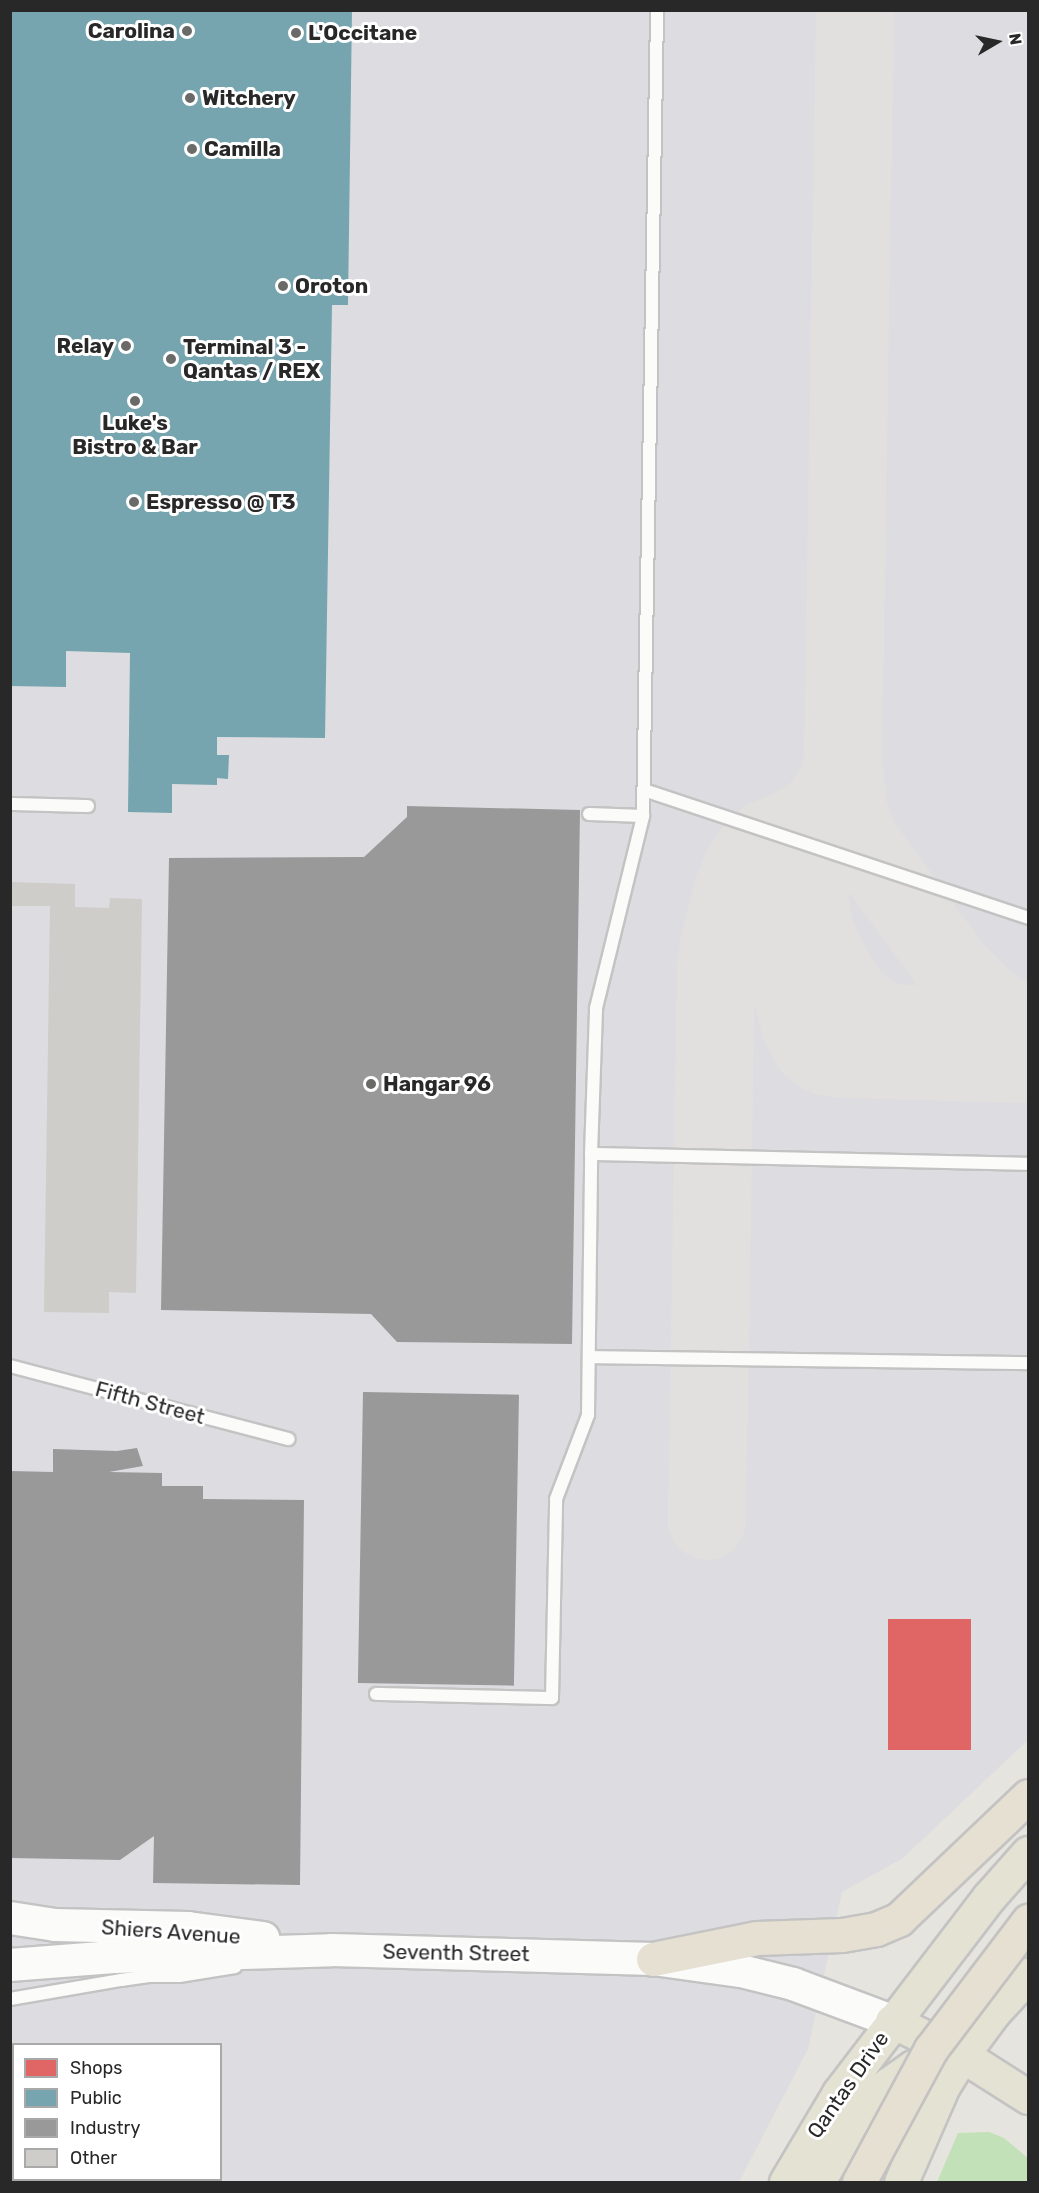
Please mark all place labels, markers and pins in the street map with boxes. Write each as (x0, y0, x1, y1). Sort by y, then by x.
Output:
place label: Carolina (88, 18, 175, 44)
place label: L'Occitane (308, 20, 417, 46)
marker: Carolina (180, 24, 194, 38)
marker: L'Occitane (289, 26, 303, 40)
place label: Witchery (202, 85, 296, 111)
marker: Witchery (183, 91, 197, 105)
place label: Camilla (204, 136, 281, 162)
marker: Camilla (185, 142, 199, 156)
place label: Oroton (295, 273, 368, 299)
marker: Oroton (276, 279, 290, 293)
place label: Relay (57, 333, 114, 359)
place label: Terminal 3 - Qantas / REX (183, 334, 320, 384)
marker: Relay (119, 339, 133, 353)
marker: Terminal 3 - Qantas / REX (164, 352, 178, 366)
marker: Luke's Bistro & Bar (128, 394, 142, 408)
place label: Luke's Bistro & Bar (72, 410, 198, 460)
place label: Espresso @ T3 (146, 489, 296, 515)
marker: Espresso @ T3 (127, 495, 141, 509)
place label: Hangar 96 (383, 1071, 491, 1097)
marker: Hangar 96 (364, 1077, 378, 1091)

